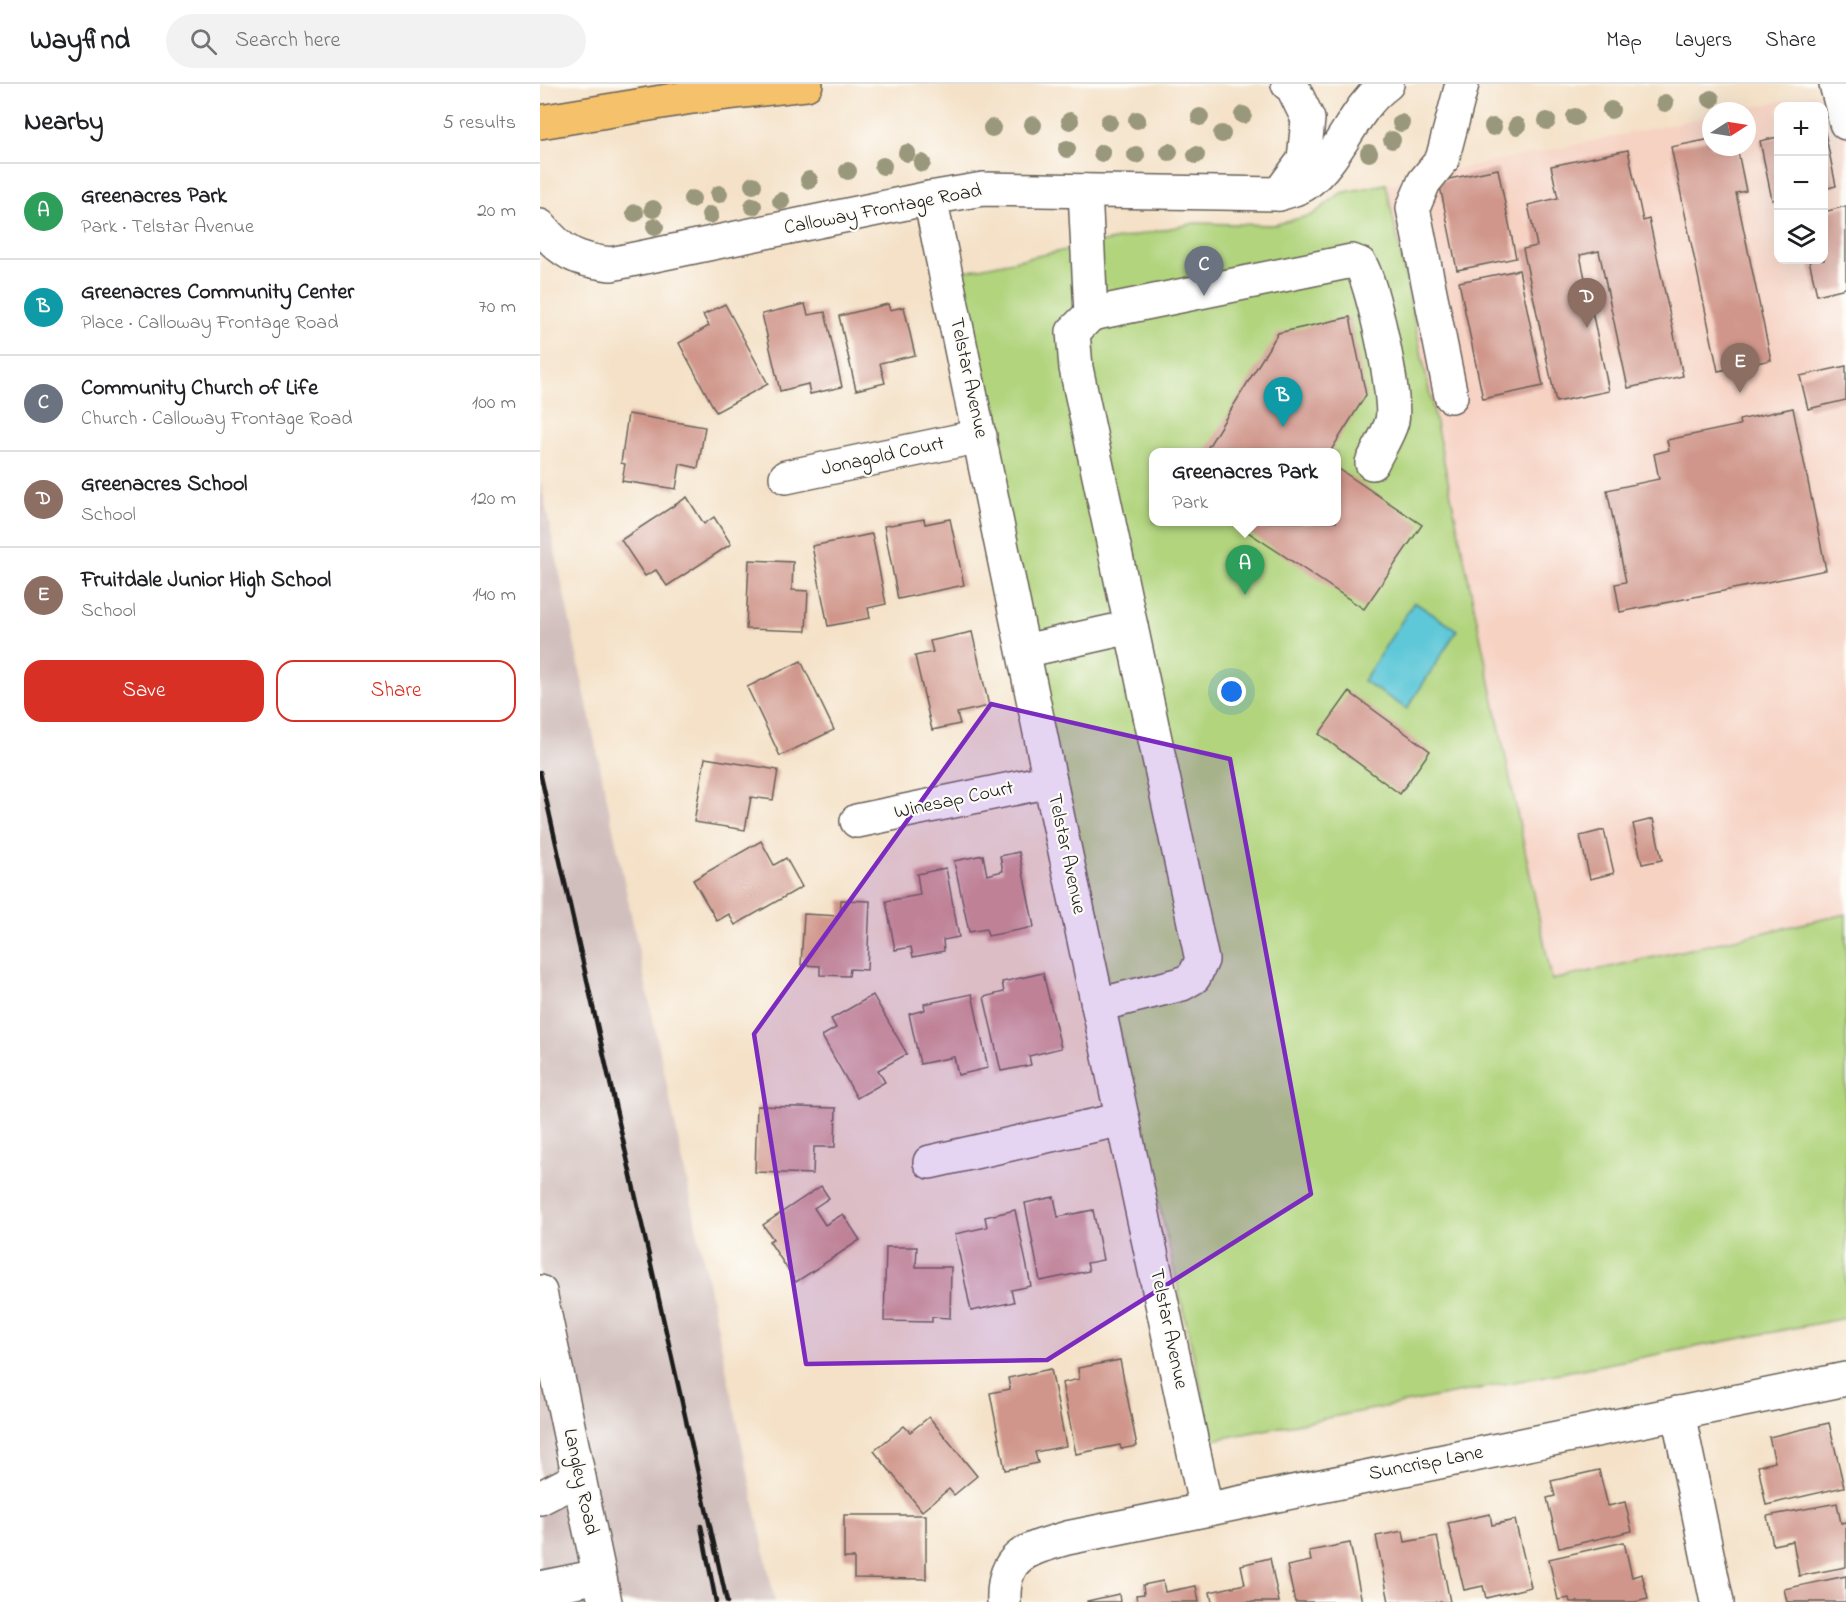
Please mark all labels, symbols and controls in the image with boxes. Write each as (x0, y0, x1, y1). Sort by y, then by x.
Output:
search box (166, 14, 586, 68)
text: Wayfind (30, 21, 130, 62)
icon: search (187, 25, 220, 58)
text: Search here (235, 25, 340, 57)
text: Map (1606, 26, 1642, 56)
text: Layers (1675, 26, 1732, 56)
text: Share (1765, 26, 1816, 56)
north arrow (1702, 102, 1756, 156)
map controls (1774, 102, 1828, 264)
button: + (1774, 102, 1828, 156)
text: Nearby (24, 104, 103, 142)
text: 5 results (443, 109, 516, 138)
button: − (1774, 156, 1828, 210)
street label: Calloway Frontage Road (782, 177, 984, 244)
text: Greenacres Park (81, 181, 227, 213)
text: A (37, 197, 50, 226)
text: 20 m (477, 197, 516, 226)
button: layers (1774, 210, 1828, 264)
text: Park · Telstar Avenue (81, 213, 254, 242)
pin: C (1184, 246, 1224, 296)
text: Greenacres Community Center (81, 277, 354, 309)
pin: D (1568, 278, 1606, 328)
text: B (37, 293, 50, 322)
text: 70 m (479, 293, 516, 322)
text: Place · Calloway Frontage Road (81, 309, 338, 338)
street label: Telstar Avenue (941, 315, 995, 441)
pin: E (1720, 344, 1760, 393)
text: Community Church of Life (81, 373, 318, 405)
pin: B (1264, 378, 1302, 427)
text: C (38, 389, 49, 418)
text: 100 m (472, 389, 516, 418)
text: Church · Calloway Frontage Road (81, 405, 352, 434)
street label: Jonagold Court (819, 430, 948, 485)
popup (1149, 448, 1341, 526)
text: Greenacres Park (1172, 457, 1318, 489)
text: Greenacres School (81, 469, 247, 501)
text: D (36, 485, 51, 514)
text: 120 m (471, 485, 516, 514)
text: Park (1172, 489, 1208, 518)
text: School (81, 501, 136, 530)
pin: A (1226, 546, 1264, 595)
text: Fruitdale Junior High School (81, 565, 331, 597)
text: E (37, 581, 50, 610)
text: 140 m (472, 581, 516, 610)
text: School (81, 597, 136, 626)
button: Save (24, 660, 264, 722)
button: Share (276, 660, 516, 722)
your location (1217, 677, 1246, 706)
street label: Winesap Court (892, 774, 1017, 828)
street label: Telstar Avenue (1039, 791, 1093, 917)
street label: Telstar Avenue (1141, 1266, 1195, 1392)
street label: Langley Road (554, 1426, 605, 1538)
street label: Suncrisp Lane (1366, 1439, 1486, 1489)

